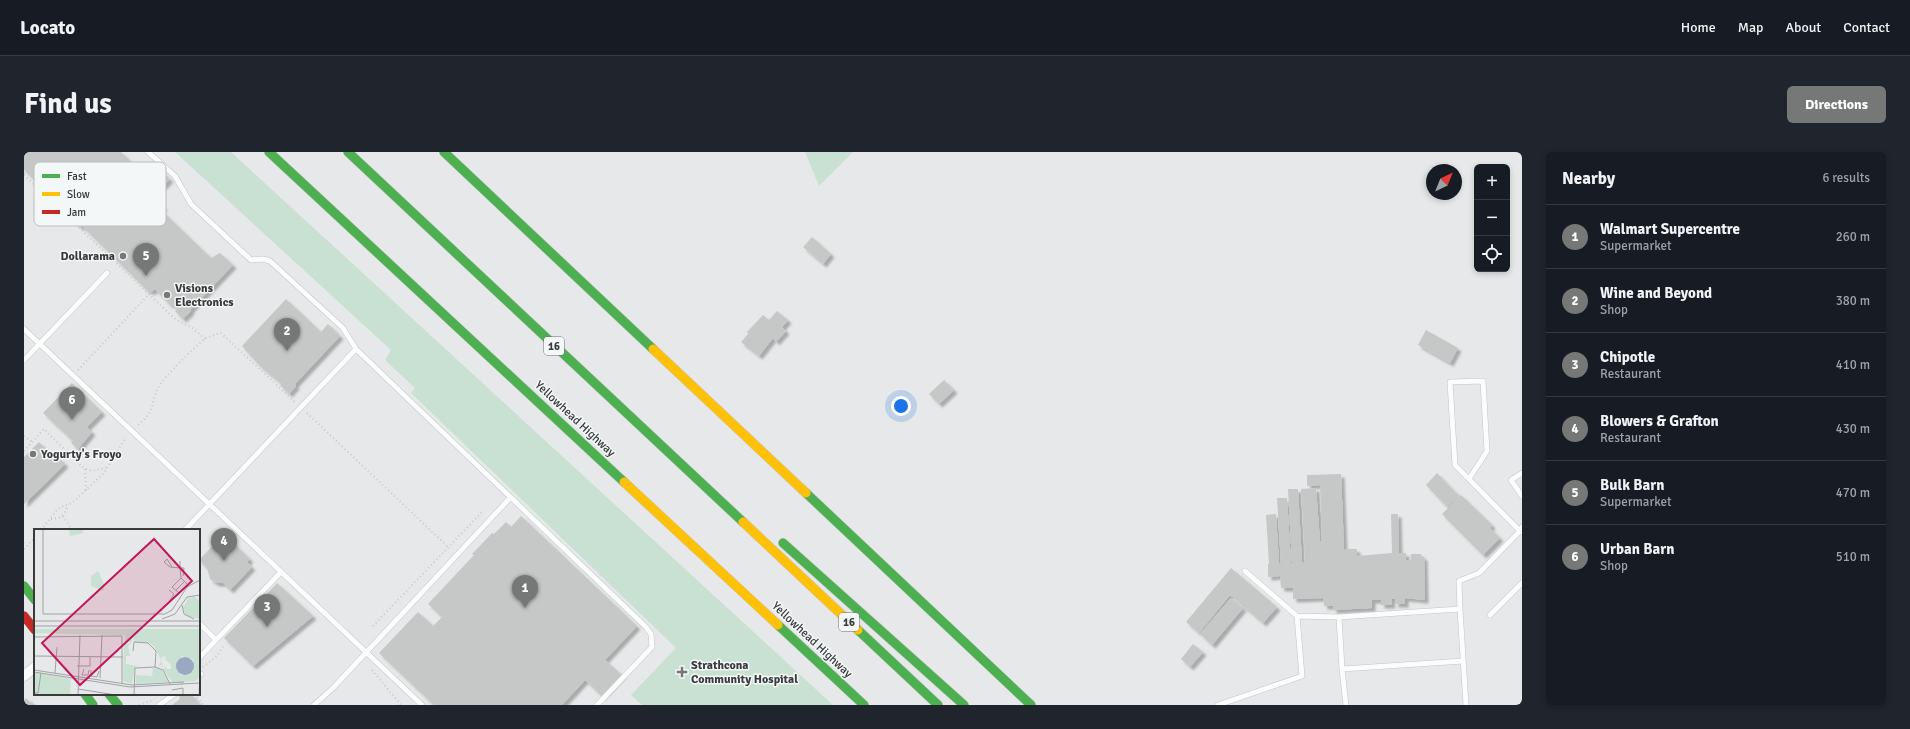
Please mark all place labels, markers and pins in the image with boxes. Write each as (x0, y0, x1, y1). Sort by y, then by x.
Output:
pin: 5 (133, 243, 159, 276)
place label: Dollarama (60, 249, 115, 264)
marker: Dollarama (118, 251, 128, 261)
place label: Visions Electronics (175, 281, 234, 310)
marker: Visions Electronics (162, 290, 172, 300)
pin: 2 (274, 318, 300, 351)
pin: 6 (59, 387, 85, 420)
place label: Yogurty's Froyo (40, 447, 121, 462)
marker: Yogurty's Froyo (28, 449, 38, 459)
pin: 4 (211, 528, 237, 561)
pin: 1 (512, 575, 538, 608)
pin: 3 (254, 594, 280, 627)
place label: Strathcona Community Hospital (691, 658, 798, 687)
marker: Strathcona Community Hospital (676, 666, 688, 678)

